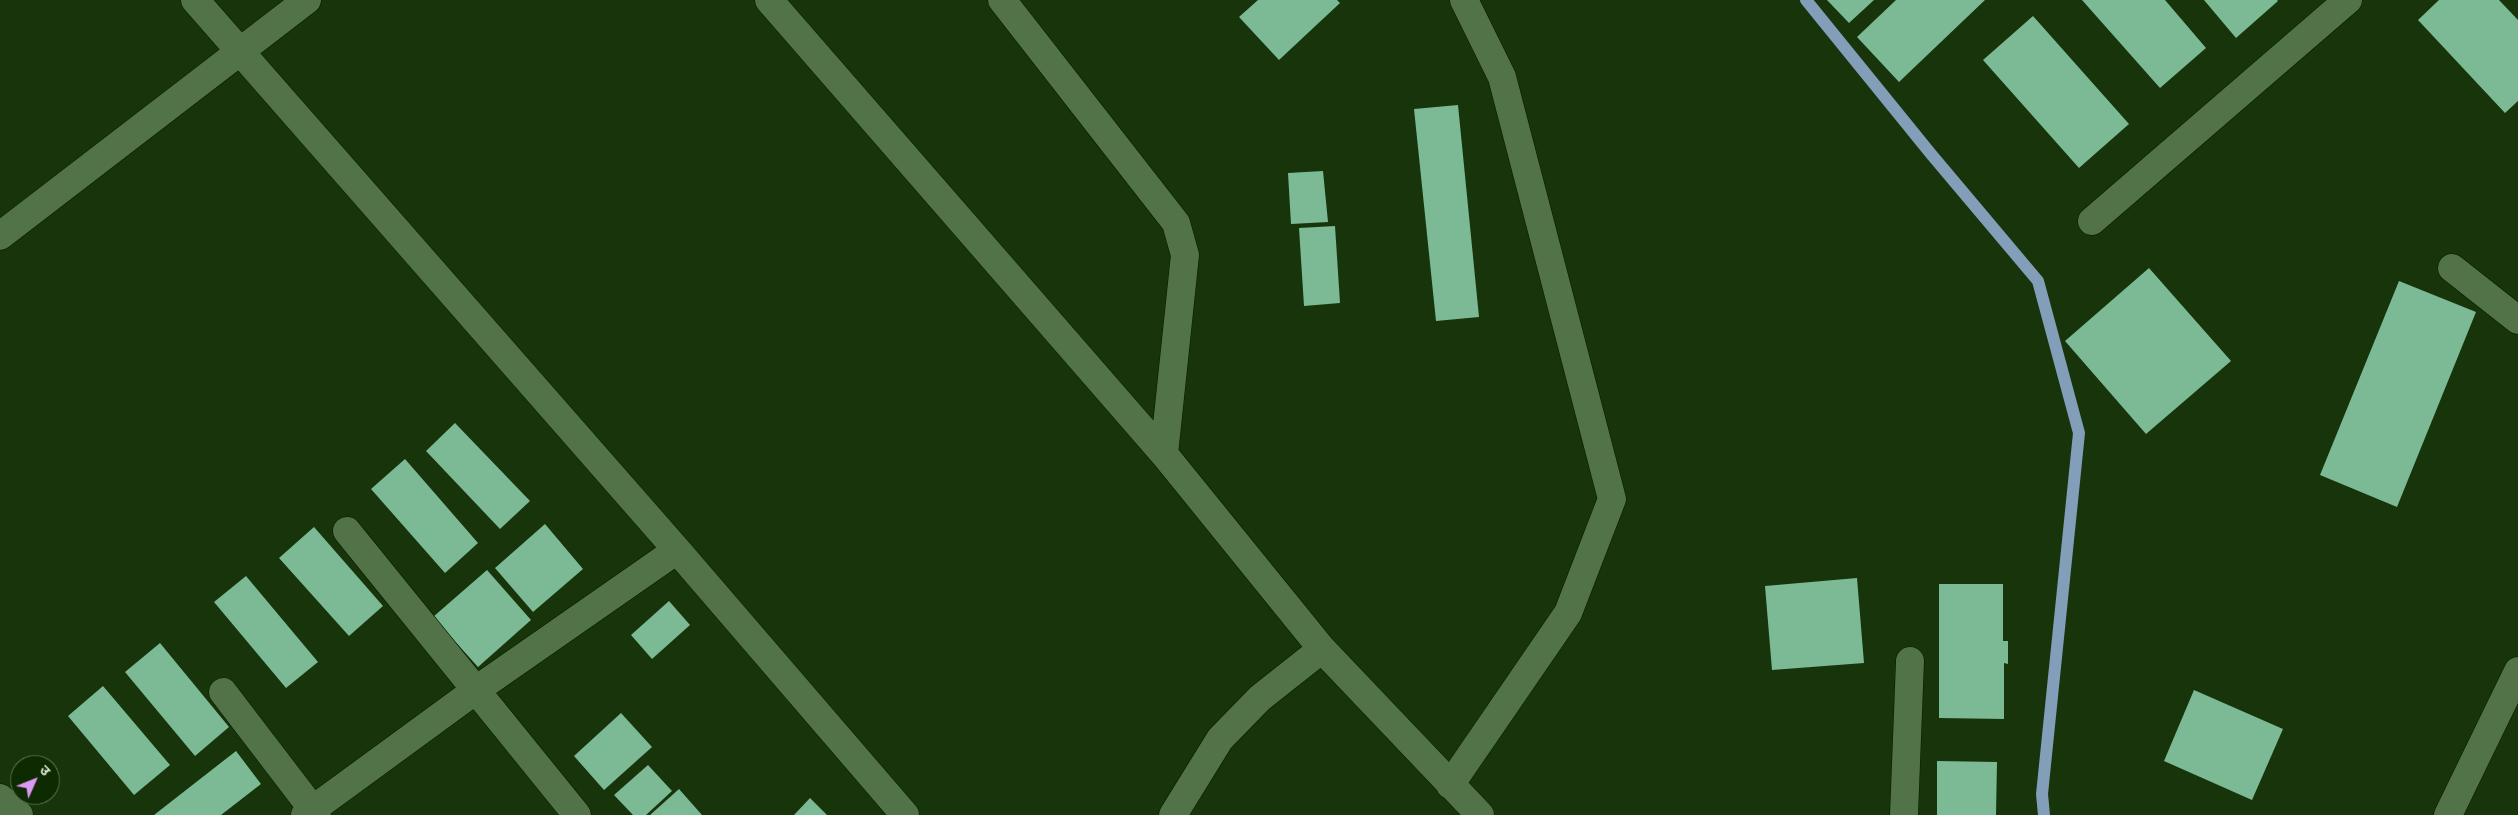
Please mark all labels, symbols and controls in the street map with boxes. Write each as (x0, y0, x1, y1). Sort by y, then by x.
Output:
north arrow (10, 755, 60, 805)
text: उ (36, 760, 55, 779)

